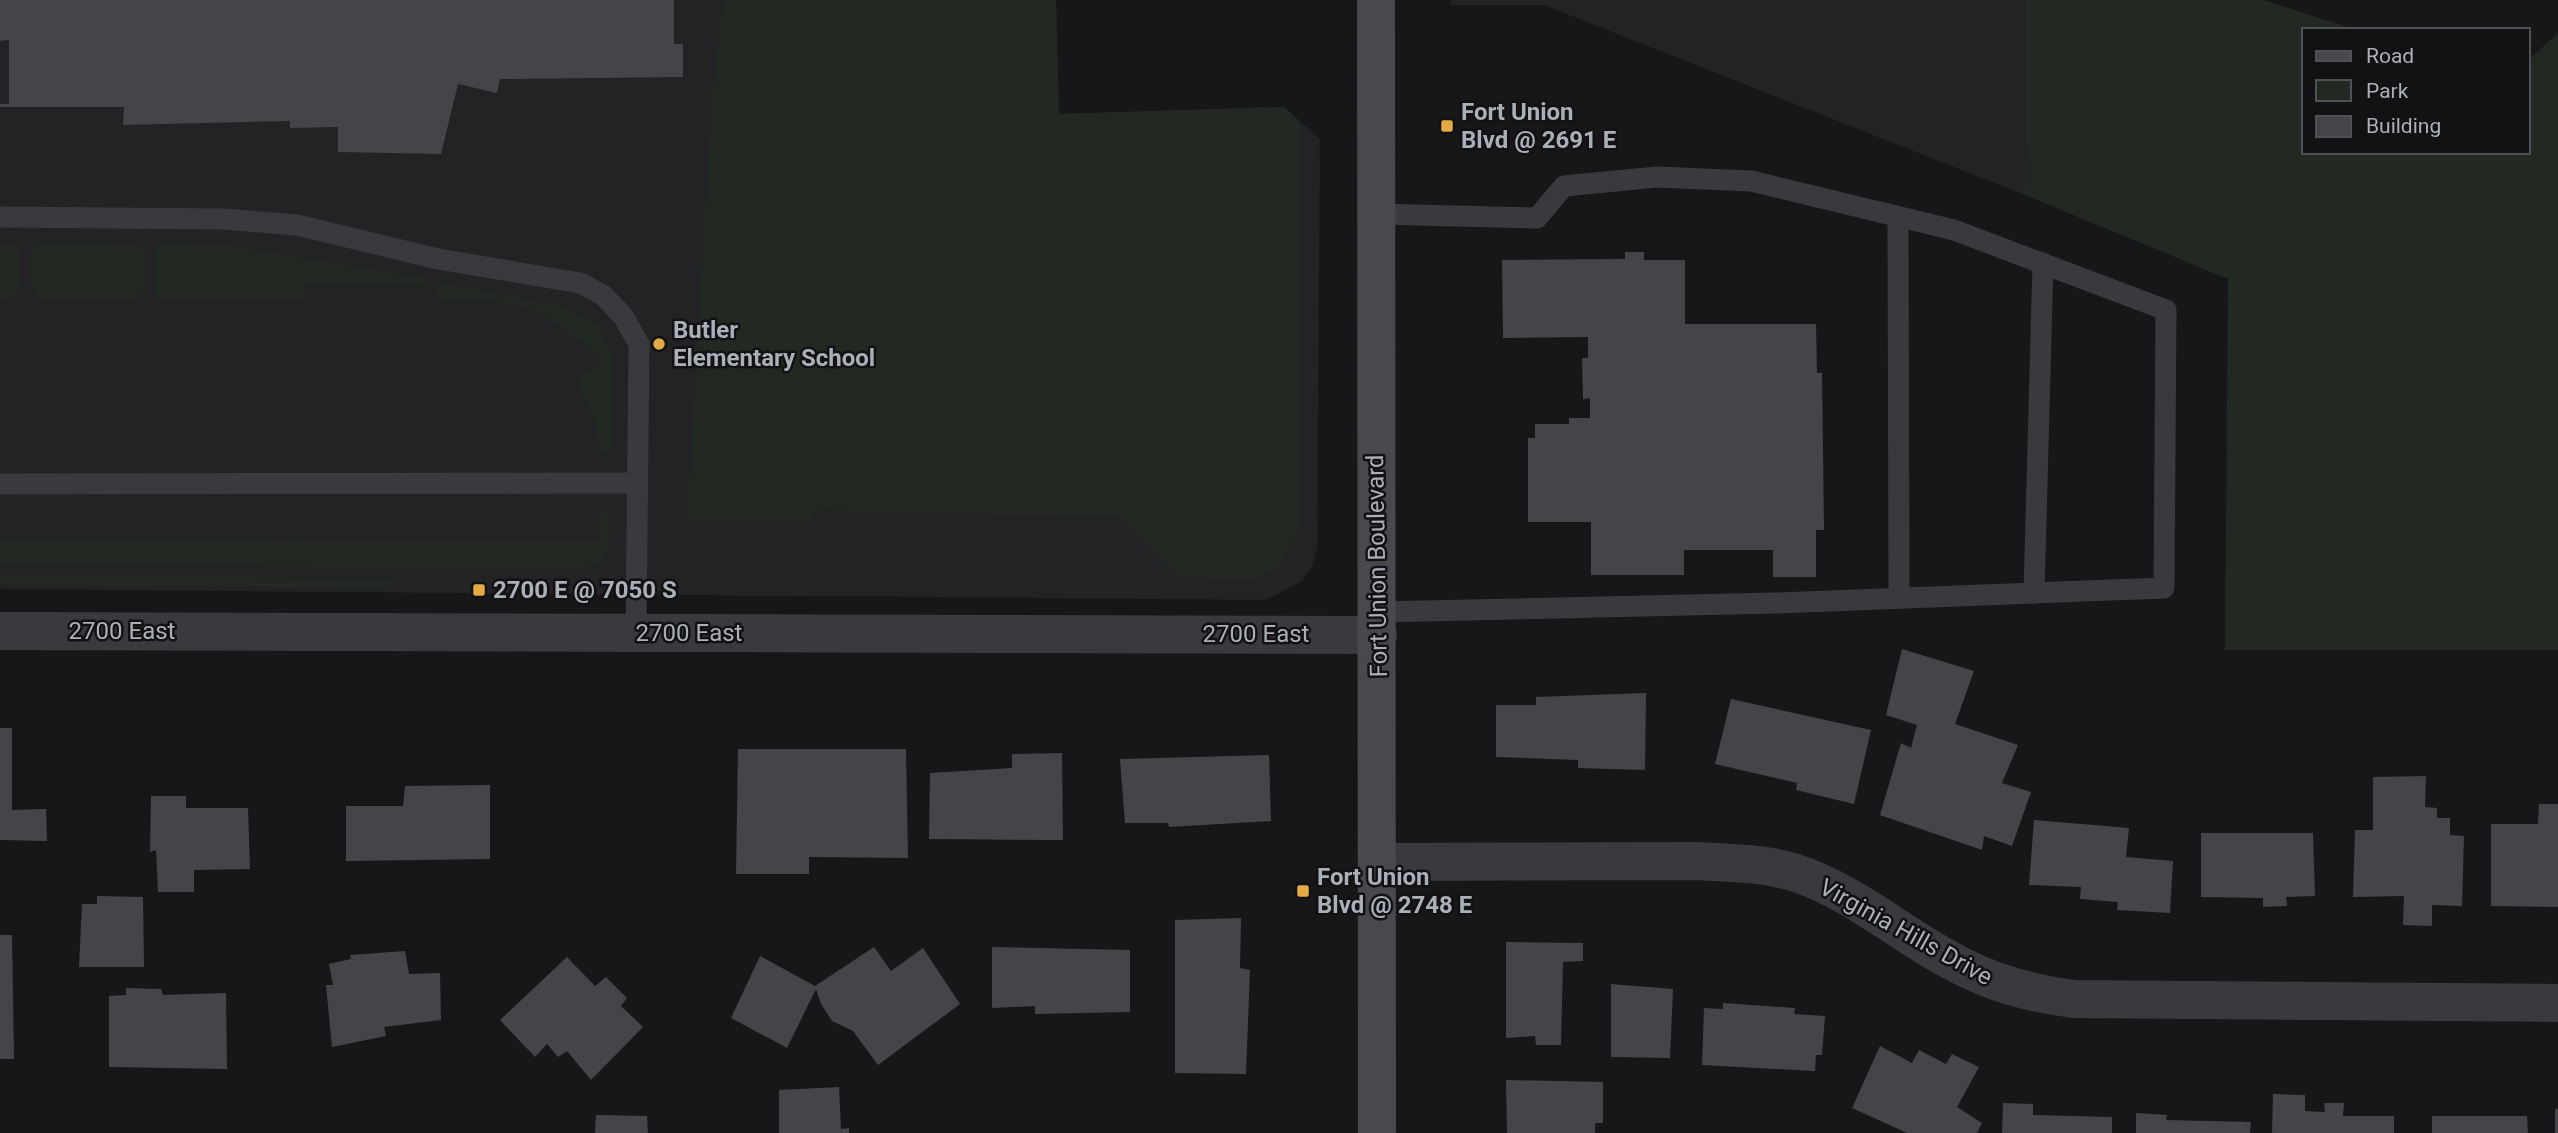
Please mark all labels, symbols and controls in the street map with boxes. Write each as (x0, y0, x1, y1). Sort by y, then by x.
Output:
legend (2302, 28, 2530, 154)
text: Road (2366, 44, 2414, 68)
text: Park (2366, 79, 2409, 103)
place label: Fort Union Blvd @ 2691 E (1461, 98, 1616, 154)
text: Building (2366, 114, 2441, 138)
marker: Fort Union Blvd @ 2691 E (1439, 118, 1455, 134)
place label: Butler Elementary School (673, 316, 875, 372)
marker: Butler Elementary School (651, 336, 667, 352)
street label: Fort Union Boulevard (1361, 454, 1393, 678)
place label: 2700 E @ 7050 S (493, 576, 677, 604)
marker: 2700 E @ 7050 S (471, 582, 487, 598)
street label: 2700 East (69, 617, 176, 645)
street label: 2700 East (636, 619, 743, 647)
street label: 2700 East (1203, 620, 1310, 648)
place label: Fort Union Blvd @ 2748 E (1317, 863, 1472, 919)
street label: Virginia Hills Drive (1815, 873, 1997, 991)
marker: Fort Union Blvd @ 2748 E (1295, 883, 1311, 899)

